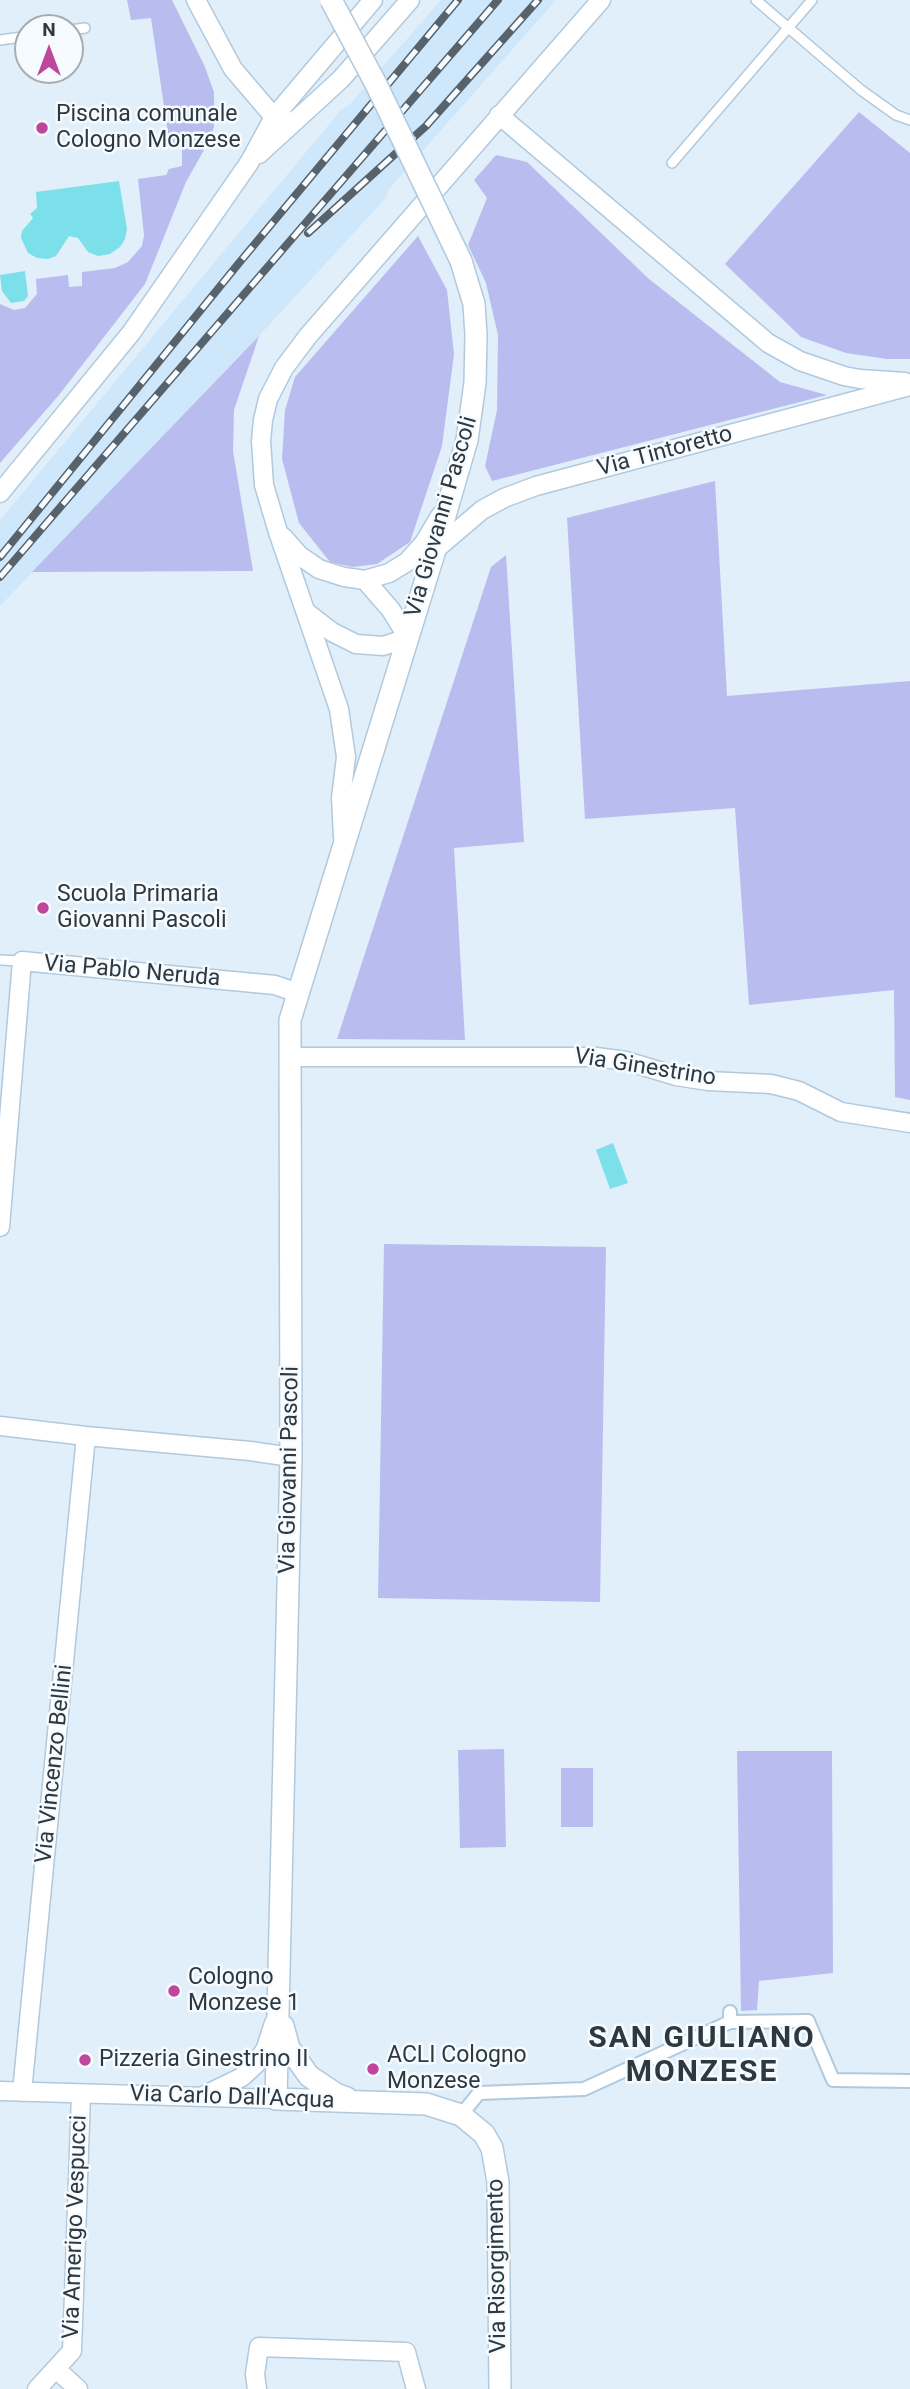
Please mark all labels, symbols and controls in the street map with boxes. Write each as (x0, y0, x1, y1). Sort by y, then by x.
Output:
north arrow (14, 14, 84, 84)
text: N (42, 18, 56, 41)
place label: Piscina comunale Cologno Monzese (56, 101, 241, 155)
marker: Piscina comunale Cologno Monzese (34, 120, 50, 136)
street label: Via Giovanni Pascoli (400, 413, 484, 621)
street label: Via Tintoretto (594, 421, 736, 483)
place label: Scuola Primaria Giovanni Pascoli (57, 881, 227, 935)
marker: Scuola Primaria Giovanni Pascoli (35, 900, 51, 916)
street label: Via Pablo Neruda (43, 951, 221, 993)
street label: Via Ginestrino (572, 1043, 718, 1093)
street label: Via Giovanni Pascoli (274, 1366, 306, 1574)
street label: Via Vincenzo Bellini (31, 1663, 79, 1865)
place label: Cologno Monzese 1 (188, 1964, 300, 2018)
marker: Cologno Monzese 1 (166, 1983, 182, 1999)
district label: SAN GIULIANO MONZESE (590, 2021, 814, 2092)
place label: ACLI Cologno Monzese (387, 2042, 527, 2096)
place label: Pizzeria Ginestrino II (99, 2046, 309, 2074)
marker: Pizzeria Ginestrino II (77, 2052, 93, 2068)
marker: ACLI Cologno Monzese (365, 2061, 381, 2077)
street label: Via Carlo Dall'Acqua (129, 2081, 335, 2115)
street label: Via Amerigo Vespucci (58, 2114, 94, 2340)
street label: Via Risorgimento (483, 2178, 513, 2354)

